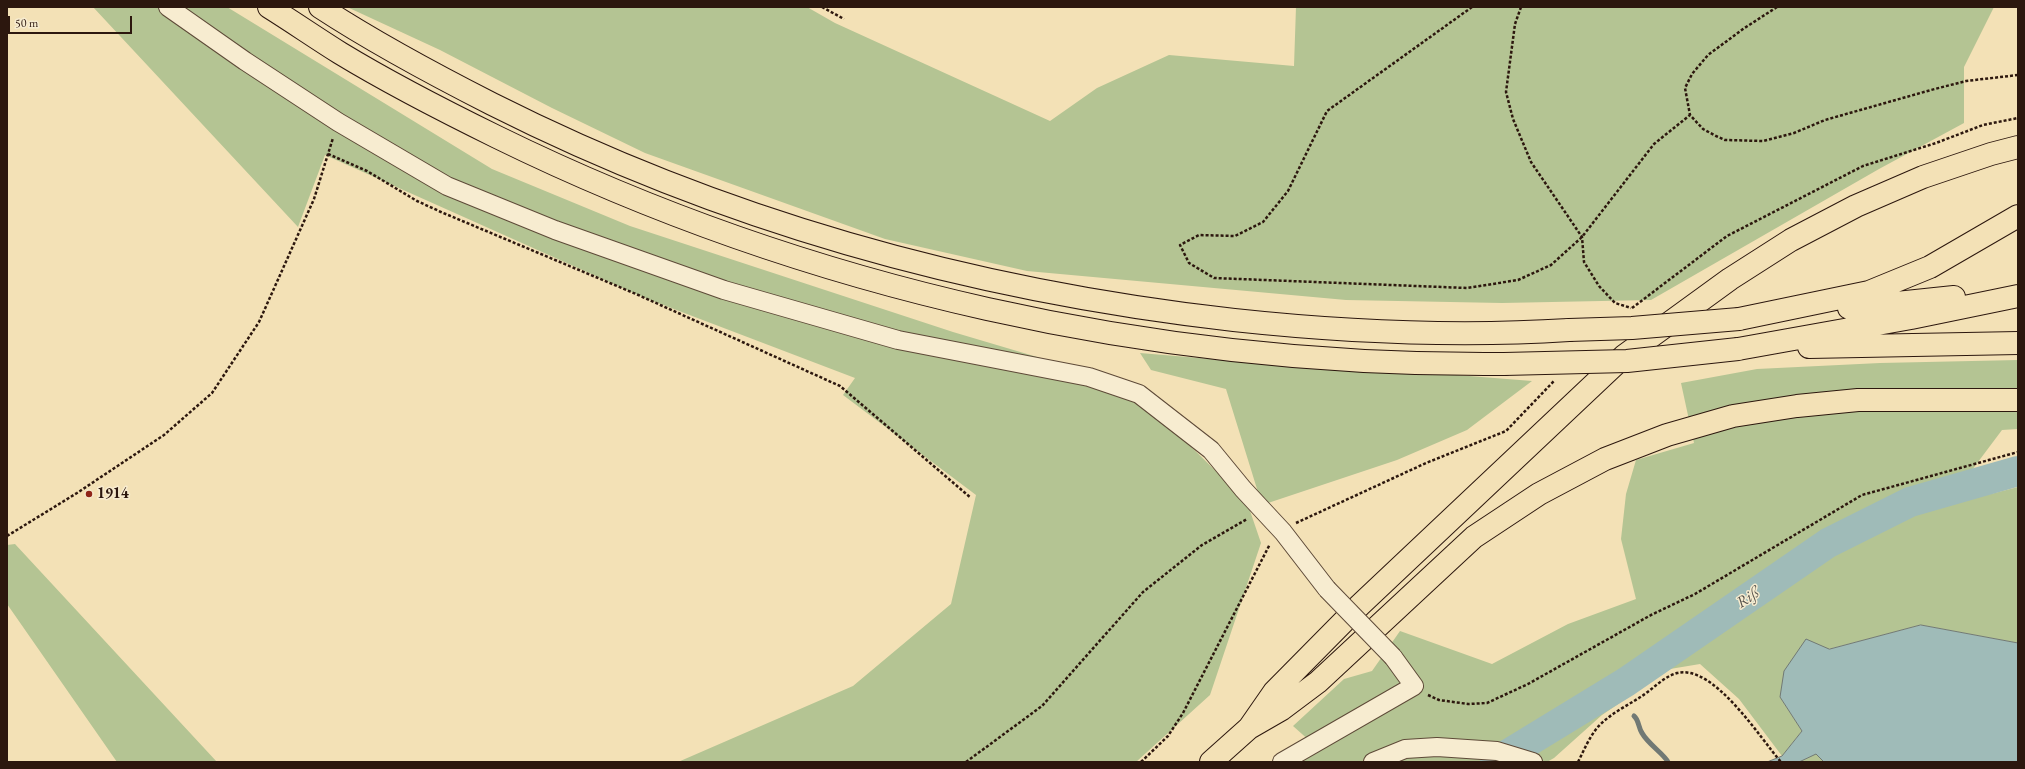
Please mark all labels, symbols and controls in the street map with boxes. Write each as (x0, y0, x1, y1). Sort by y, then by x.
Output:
scale bar (10, 8, 134, 34)
text: 50 m (15, 15, 38, 31)
place label: 1914 (97, 485, 129, 503)
marker: 1914 (84, 489, 94, 499)
water label: Riß (1733, 583, 1763, 613)

